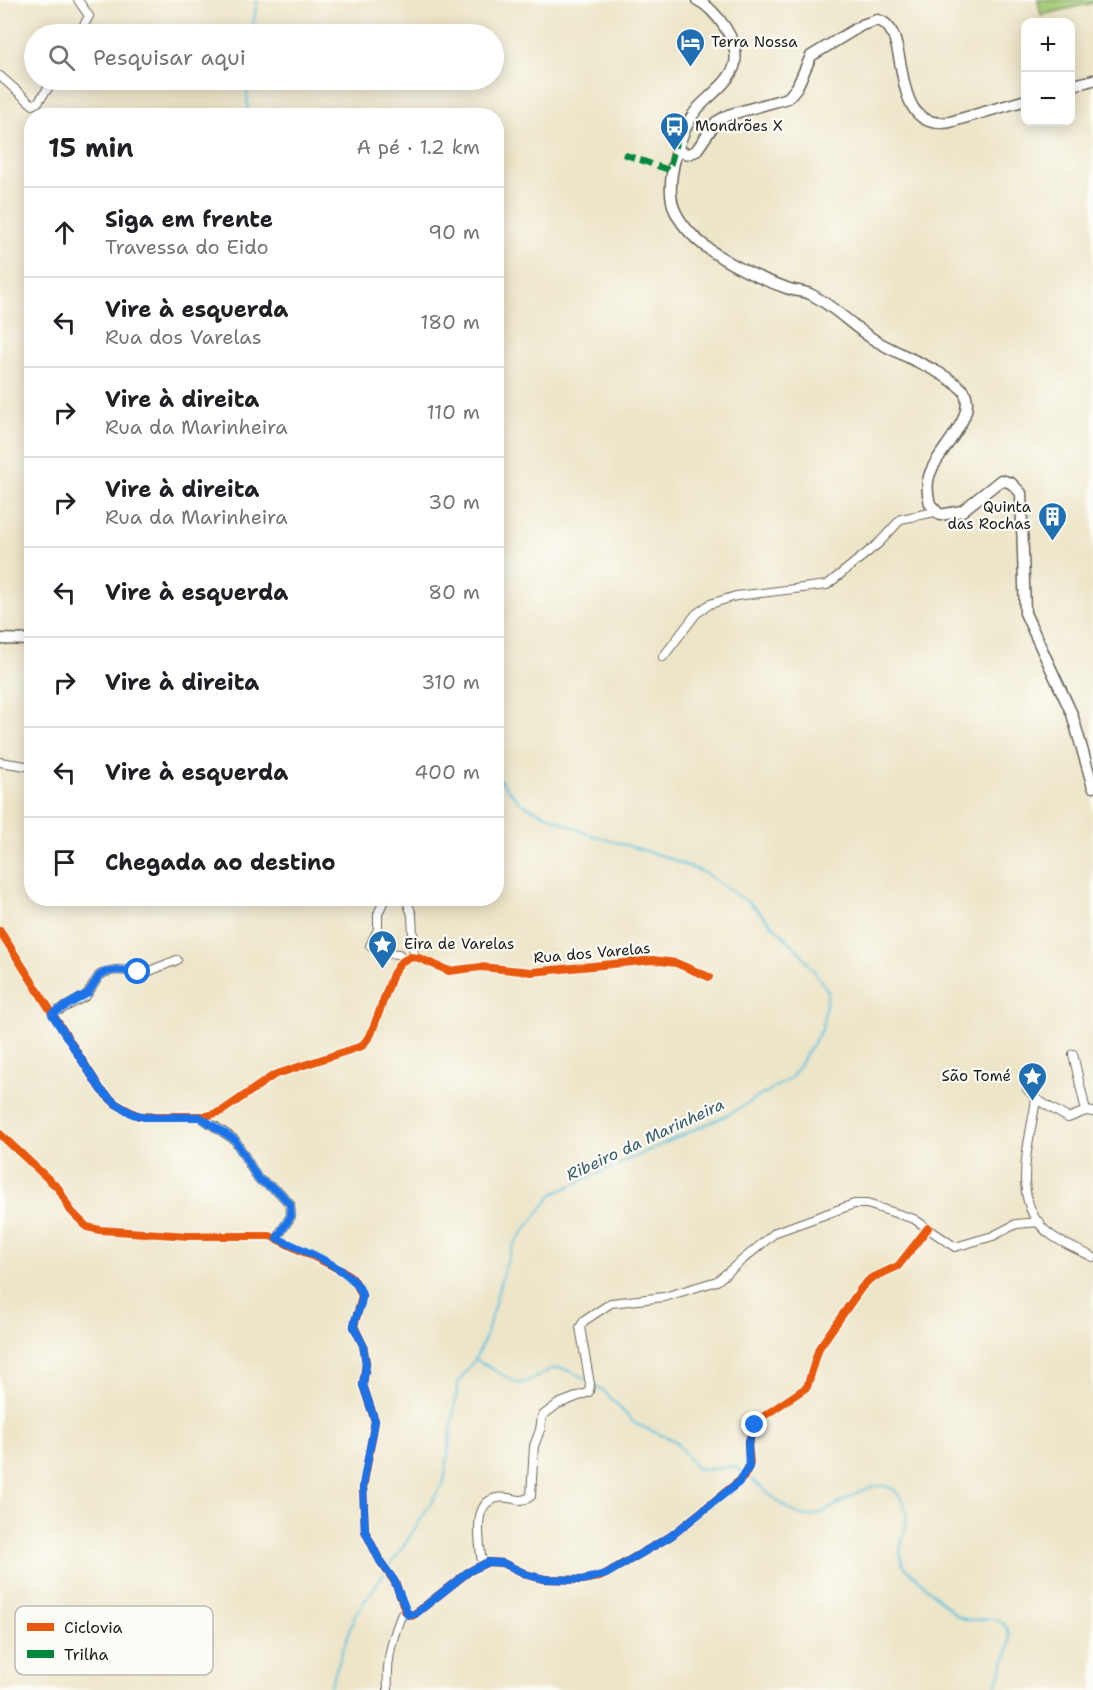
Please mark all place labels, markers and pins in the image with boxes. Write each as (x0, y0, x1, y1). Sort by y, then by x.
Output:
hotel icon: Terra Nossa (674, 26, 706, 68)
place label: Terra Nossa (711, 32, 798, 52)
bus stop icon: Mondrões X (658, 110, 690, 152)
place label: Mondrões X (695, 116, 783, 136)
place label: Quinta das Rochas (947, 497, 1032, 534)
building icon: Quinta das Rochas (1036, 500, 1068, 542)
place icon: Eira de Varelas (367, 928, 399, 970)
place label: Eira de Varelas (404, 934, 515, 954)
place icon: São Tomé (1016, 1060, 1048, 1102)
place label: São Tomé (941, 1066, 1011, 1086)

